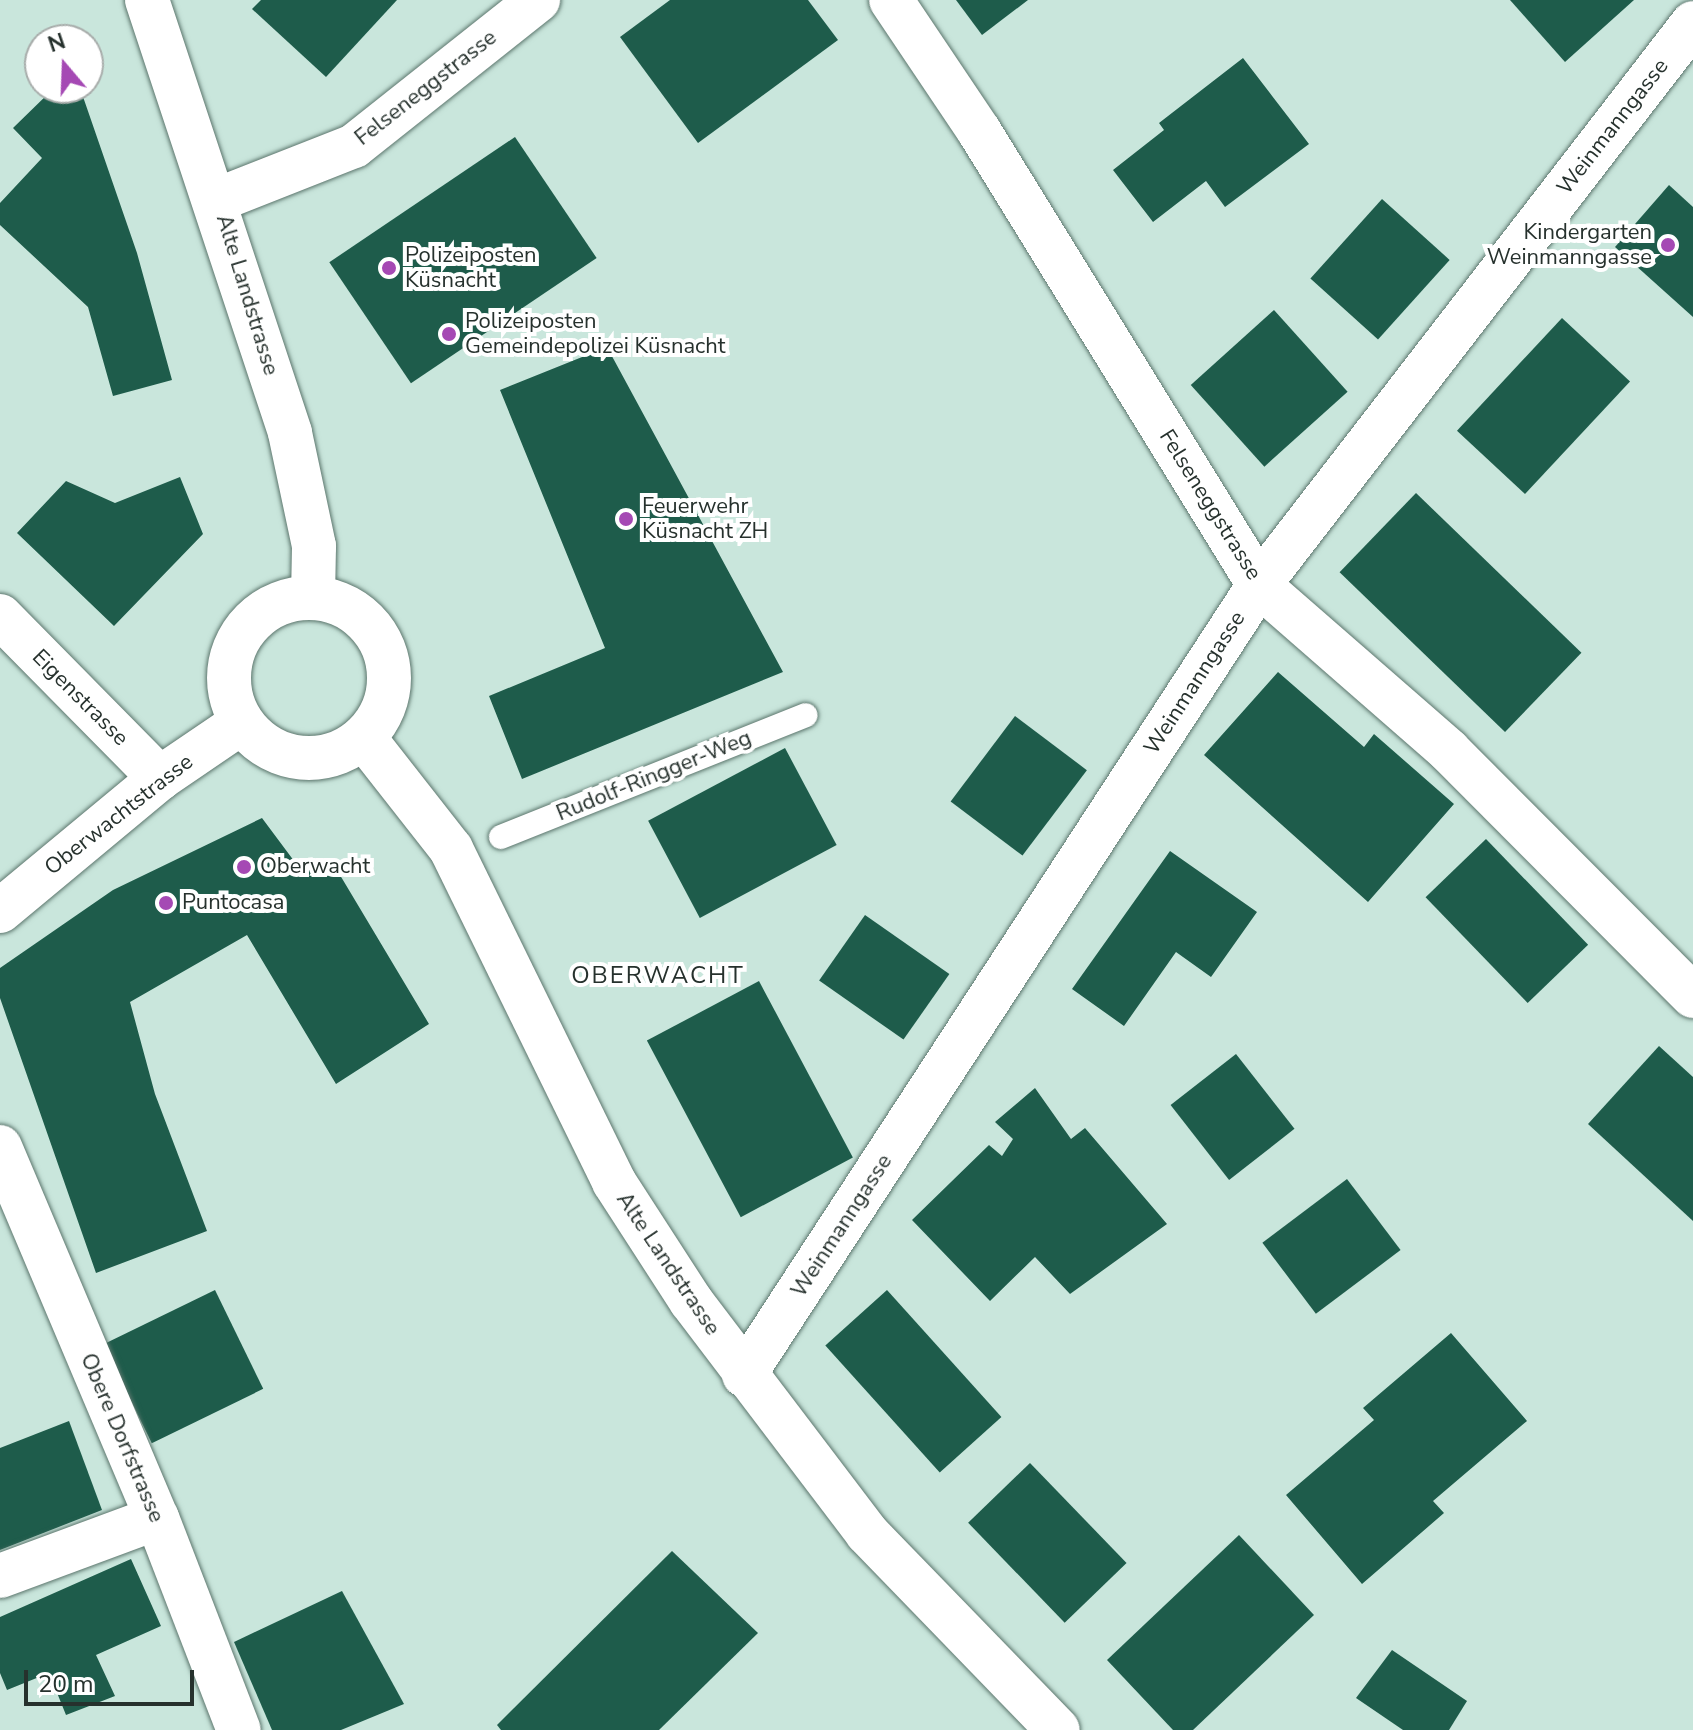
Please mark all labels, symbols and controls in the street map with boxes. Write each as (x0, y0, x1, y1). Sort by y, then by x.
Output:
north arrow (24, 24, 104, 104)
street label: Felseneggstrasse (350, 25, 502, 151)
text: N (44, 26, 70, 60)
street label: Weinmanngasse (1552, 54, 1674, 200)
street label: Alte Landstrasse (210, 211, 284, 379)
place label: Kindergarten Weinmanngasse (1487, 219, 1652, 270)
marker: Kindergarten Weinmanngasse (1659, 236, 1677, 254)
place label: Polizeiposten Küsnacht (405, 242, 536, 294)
marker: Polizeiposten Küsnacht (380, 259, 398, 277)
place label: Polizeiposten Gemeindepolizei Küsnacht (465, 308, 725, 360)
marker: Polizeiposten Gemeindepolizei Küsnacht (440, 325, 458, 343)
street label: Felseneggstrasse (1153, 425, 1267, 585)
place label: Feuerwehr Küsnacht ZH (642, 493, 768, 544)
marker: Feuerwehr Küsnacht ZH (617, 510, 635, 528)
street label: Weinmanngasse (1139, 607, 1251, 759)
street label: Eigenstrasse (26, 644, 134, 752)
street label: Rudolf-Ringger-Weg (553, 725, 755, 827)
street label: Oberwachtstrasse (40, 749, 198, 881)
place label: Oberwacht (260, 854, 370, 880)
marker: Oberwacht (235, 858, 253, 876)
place label: Puntocasa (182, 890, 284, 916)
marker: Puntocasa (157, 894, 175, 912)
district label: OBERWACHT (571, 962, 745, 990)
street label: Weinmanngasse (786, 1150, 898, 1302)
street label: Alte Landstrasse (610, 1188, 726, 1340)
street label: Obere Dorfstrasse (74, 1349, 170, 1527)
scale bar (28, 1654, 198, 1704)
text: 20 m (38, 1668, 94, 1700)

